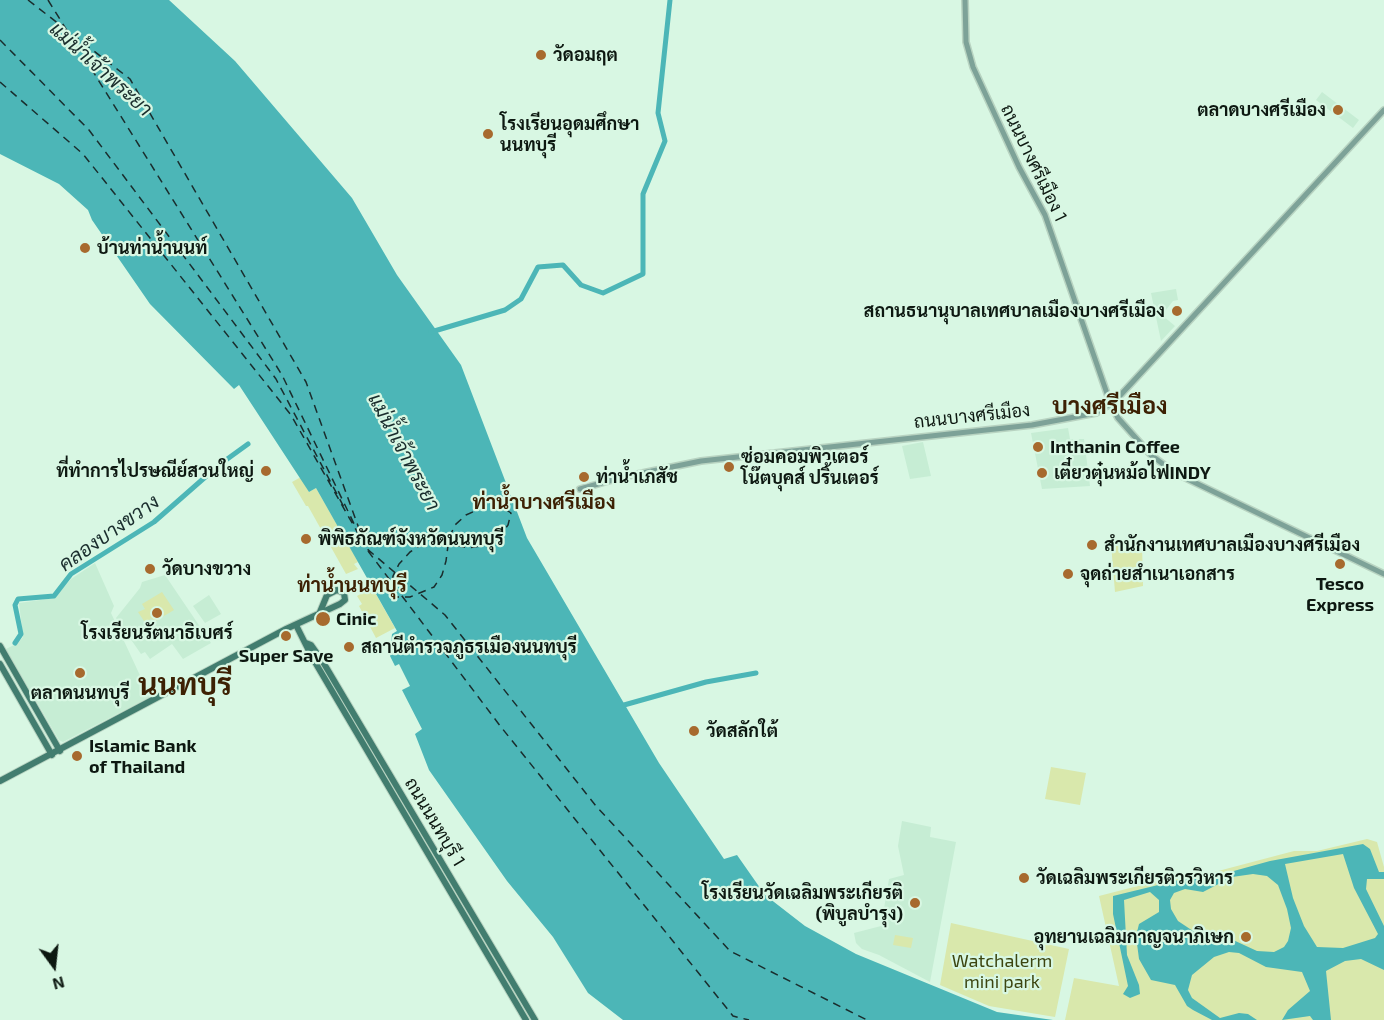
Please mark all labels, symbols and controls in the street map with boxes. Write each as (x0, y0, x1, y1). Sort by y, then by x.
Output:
water label: แม่น้ำเจ้าพระยา (45, 17, 157, 121)
place label: วัดอมฤต (553, 44, 618, 66)
marker: วัดอมฤต (534, 48, 548, 62)
place label: ตลาดบางศรีเมือง (1197, 99, 1326, 121)
street label: ถนนบางศรีเมือง 1 (996, 101, 1072, 225)
marker: ตลาดบางศรีเมือง (1331, 103, 1345, 117)
place label: โรงเรียนอุดมศึกษา นนทบุรี (500, 113, 639, 156)
marker: โรงเรียนอุดมศึกษา นนทบุรี (481, 127, 495, 141)
place label: บ้านท่าน้ำนนท์ (97, 237, 207, 259)
marker: บ้านท่าน้ำนนท์ (78, 241, 92, 255)
place label: สถานธนานุบาลเทศบาลเมืองบางศรีเมือง (864, 300, 1165, 322)
marker: สถานธนานุบาลเทศบาลเมืองบางศรีเมือง (1170, 304, 1184, 318)
water label: แม่น้ำเจ้าพระยา (363, 389, 445, 515)
district label: บางศรีเมือง (1052, 392, 1168, 420)
street label: ถนนบางศรีเมือง (913, 399, 1031, 433)
place label: Inthanin Coffee (1050, 436, 1180, 458)
marker: Inthanin Coffee (1031, 440, 1045, 454)
place label: ซ่อมคอมพิวเตอร์ โน๊ตบุคส์ ปริ้นเตอร์ (741, 446, 879, 488)
place label: ที่ทำการไปรษณีย์สวนใหญ่ (56, 460, 254, 482)
marker: ซ่อมคอมพิวเตอร์ โน๊ตบุคส์ ปริ้นเตอร์ (722, 460, 736, 474)
place label: เตี๋ยวตุ๋นหม้อไฟINDY (1054, 462, 1211, 484)
marker: ที่ทำการไปรษณีย์สวนใหญ่ (259, 464, 273, 478)
place label: ท่าน้ำเภสัช (596, 466, 678, 488)
marker: เตี๋ยวตุ๋นหม้อไฟINDY (1035, 466, 1049, 480)
marker: ท่าน้ำเภสัช (577, 470, 591, 484)
water label: คลองบางขวาง (54, 490, 164, 576)
district label: ท่าน้ำบางศรีเมือง (472, 490, 616, 514)
place label: พิพิธภัณฑ์จังหวัดนนทบุรี (318, 528, 504, 550)
marker: พิพิธภัณฑ์จังหวัดนนทบุรี (299, 532, 313, 546)
place label: สำนักงานเทศบาลเมืองบางศรีเมือง (1104, 534, 1360, 556)
marker: สำนักงานเทศบาลเมืองบางศรีเมือง (1085, 538, 1099, 552)
marker: Tesco Express (1333, 557, 1347, 571)
place label: วัดบางขวาง (162, 558, 251, 580)
marker: วัดบางขวาง (143, 562, 157, 576)
place label: จุดถ่ายสำเนาเอกสาร (1080, 563, 1235, 585)
marker: จุดถ่ายสำเนาเอกสาร (1061, 567, 1075, 581)
district label: ท่าน้ำนนทบุรี (297, 573, 407, 597)
place label: Tesco Express (1306, 573, 1374, 616)
marker: โรงเรียนรัตนาธิเบศร์ (150, 606, 164, 620)
place label: Cinic (336, 608, 376, 630)
marker: Cinic (314, 610, 332, 628)
place label: โรงเรียนรัตนาธิเบศร์ (81, 622, 233, 644)
marker: Super Save (279, 629, 293, 643)
place label: สถานีตำรวจภูธรเมืองนนทบุรี (361, 636, 577, 658)
marker: สถานีตำรวจภูธรเมืองนนทบุรี (342, 640, 356, 654)
place label: Super Save (239, 645, 333, 667)
marker: ตลาดนนทบุรี (73, 666, 87, 680)
district label: นนทบุรี (138, 667, 232, 703)
place label: ตลาดนนทบุรี (31, 682, 129, 704)
place label: วัดสลักใต้ (706, 720, 778, 742)
marker: วัดสลักใต้ (687, 724, 701, 738)
place label: Islamic Bank of Thailand (89, 735, 197, 777)
marker: Islamic Bank of Thailand (70, 749, 84, 763)
street label: ถนนนนทบุรี 1 (400, 774, 470, 870)
place label: วัดเฉลิมพระเกียรติวรวิหาร (1036, 867, 1233, 889)
marker: วัดเฉลิมพระเกียรติวรวิหาร (1017, 871, 1031, 885)
place label: โรงเรียนวัดเฉลิมพระเกียรติ (พิบูลบำรุง) (702, 882, 903, 924)
marker: โรงเรียนวัดเฉลิมพระเกียรติ (พิบูลบำรุง) (908, 896, 922, 910)
place label: อุทยานเฉลิมกาญจนาภิเษก (1034, 926, 1234, 948)
marker: อุทยานเฉลิมกาญจนาภิเษก (1239, 930, 1253, 944)
north arrow (24, 936, 84, 996)
park label: Watchalerm mini park (952, 950, 1052, 992)
text: N (51, 973, 67, 995)

